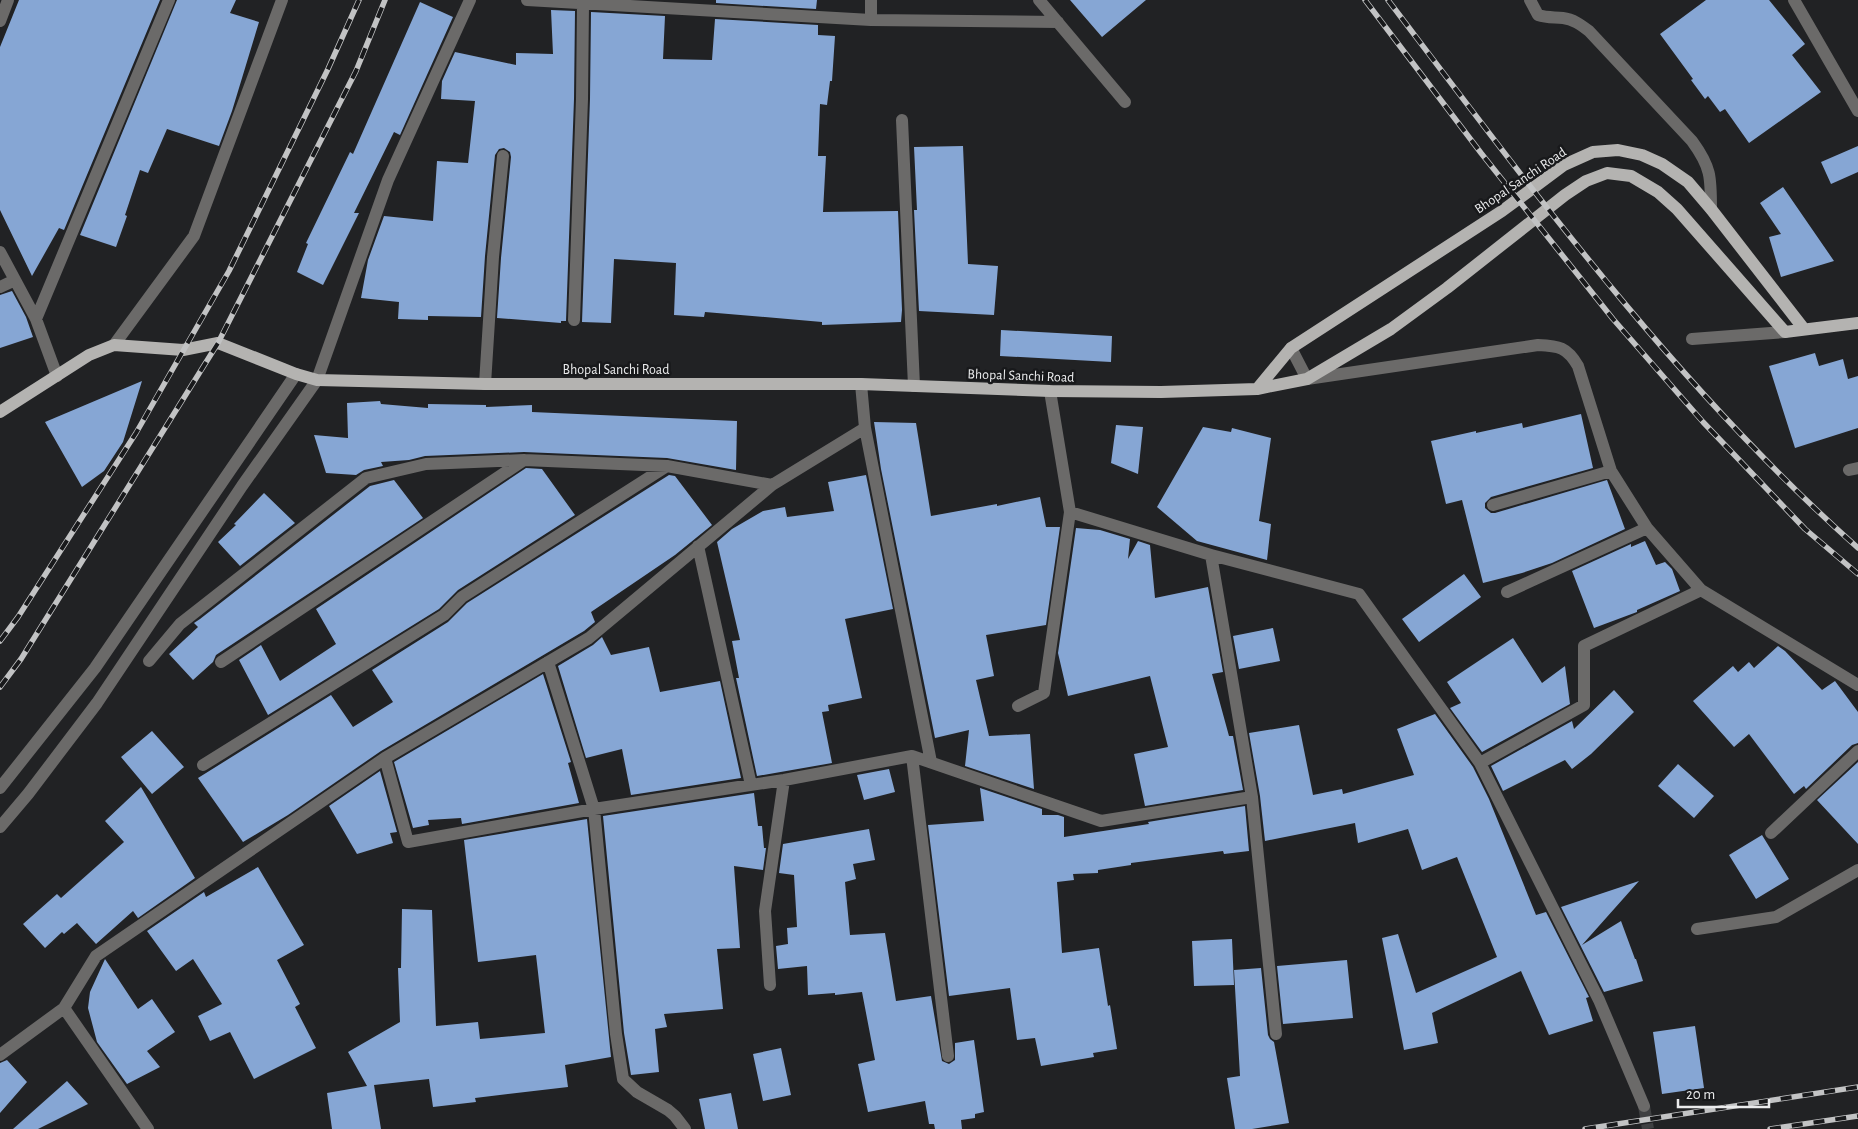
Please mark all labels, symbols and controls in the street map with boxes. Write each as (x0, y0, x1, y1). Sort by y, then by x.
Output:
street label: Bhopal Sanchi Road (1472, 145, 1569, 217)
street label: Bhopal Sanchi Road (562, 363, 670, 377)
street label: Bhopal Sanchi Road (967, 367, 1075, 385)
scale bar (1678, 1076, 1769, 1108)
text: 20 m (1686, 1087, 1715, 1102)

